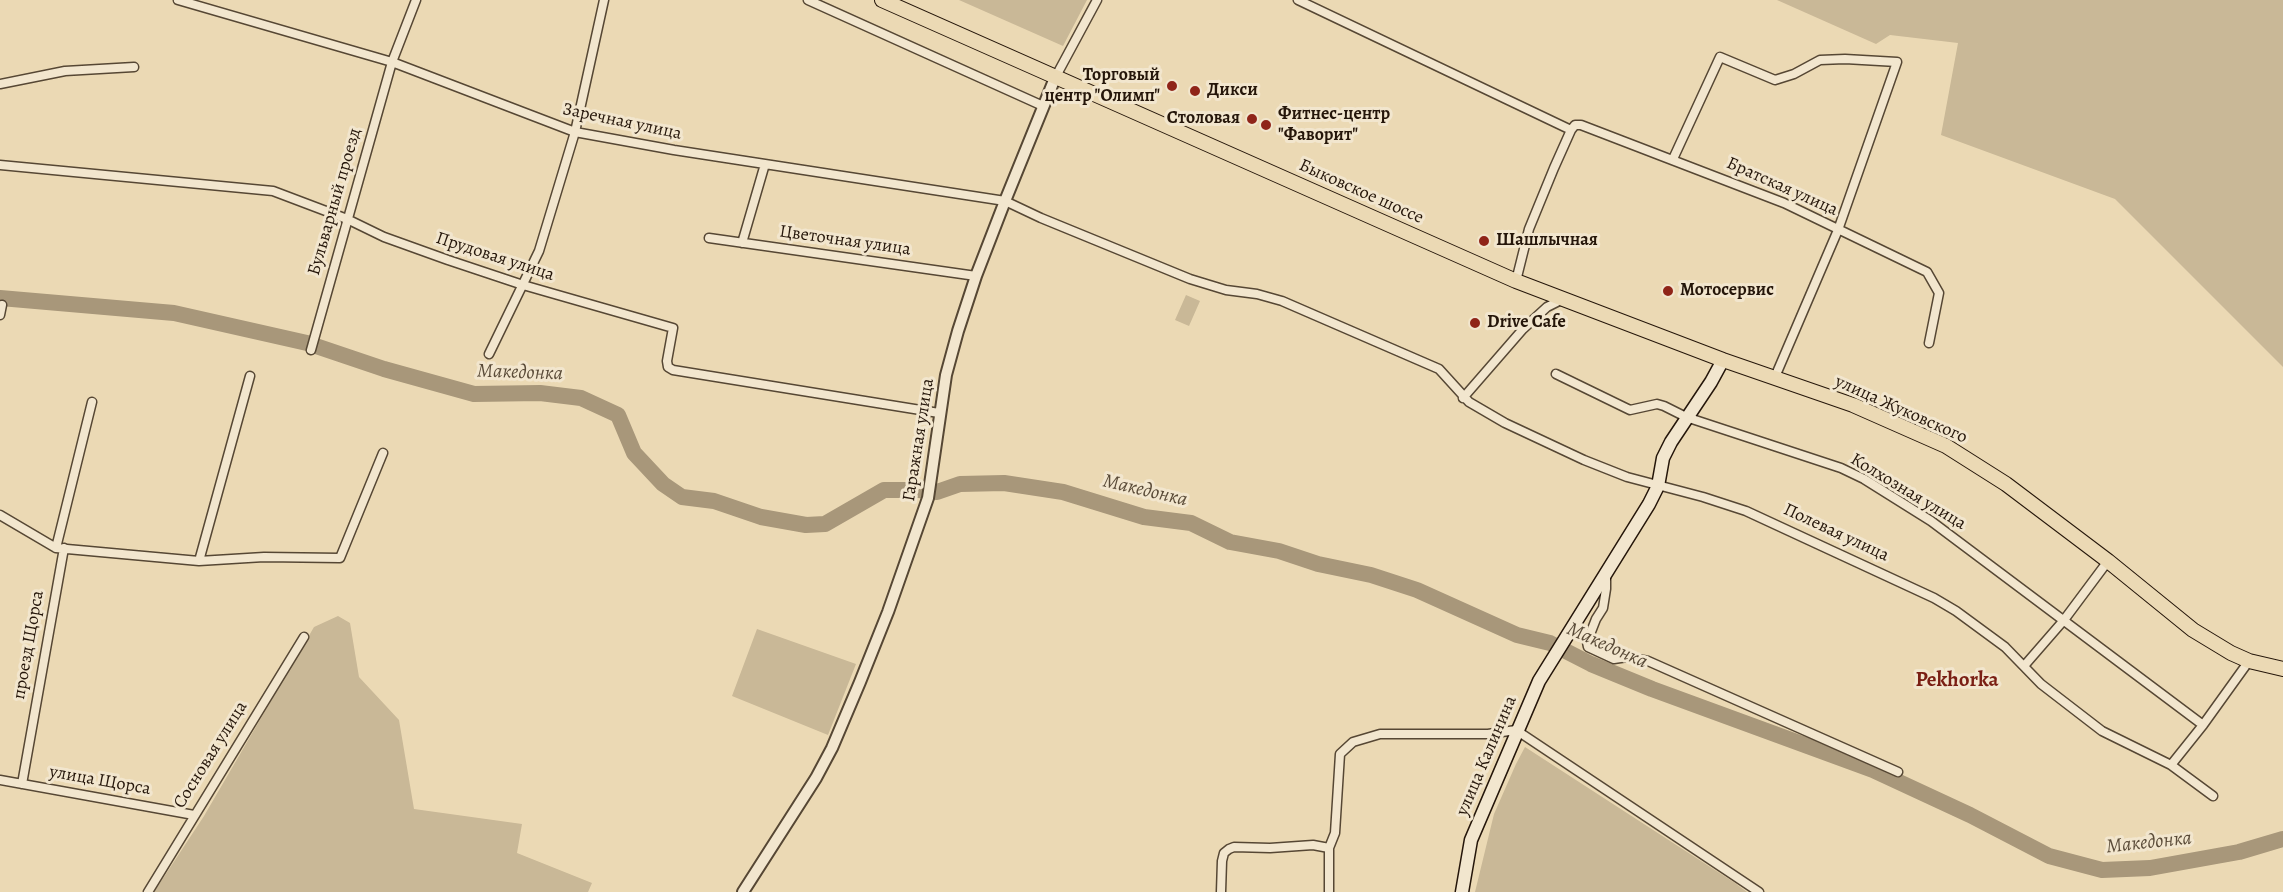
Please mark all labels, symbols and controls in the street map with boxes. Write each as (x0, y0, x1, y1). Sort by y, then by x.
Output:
place label: Торговый центр "Олимп" (1044, 65, 1160, 107)
marker: Торговый центр "Олимп" (1165, 79, 1179, 93)
place label: Дикси (1207, 80, 1258, 102)
marker: Дикси (1188, 84, 1202, 98)
street label: Заречная улица (561, 99, 683, 145)
place label: Фитнес-центр "Фаворит" (1278, 104, 1390, 146)
place label: Столовая (1167, 108, 1240, 130)
marker: Столовая (1245, 112, 1259, 126)
marker: Фитнес-центр "Фаворит" (1259, 118, 1273, 132)
street label: Бульварный проезд (304, 126, 366, 278)
street label: Братская улица (1723, 153, 1841, 221)
street label: Быковское шоссе (1295, 155, 1427, 229)
street label: Цветочная улица (778, 221, 912, 261)
street label: Прудовая улица (433, 228, 557, 286)
place label: Шашлычная (1496, 230, 1598, 252)
marker: Шашлычная (1477, 234, 1491, 248)
place label: Мотосервис (1680, 280, 1774, 302)
marker: Мотосервис (1661, 284, 1675, 298)
place label: Drive Cafe (1487, 312, 1566, 334)
marker: Drive Cafe (1468, 316, 1482, 330)
water label: Македонка (477, 360, 563, 386)
street label: улица Жуковского (1831, 371, 1971, 449)
street label: Гаражная улица (899, 377, 939, 503)
street label: Колхозная улица (1846, 449, 1970, 535)
water label: Македонка (1100, 470, 1190, 512)
street label: Полевая улица (1780, 499, 1892, 567)
street label: проезд Щорса (9, 589, 49, 701)
water label: Македонка (1563, 618, 1651, 674)
district label: Pekhorka (1915, 668, 1999, 694)
street label: улица Калинина (1452, 693, 1522, 819)
street label: Сосновая улица (169, 697, 253, 813)
street label: улица Щорса (48, 761, 152, 801)
water label: Македонка (2105, 827, 2193, 859)

